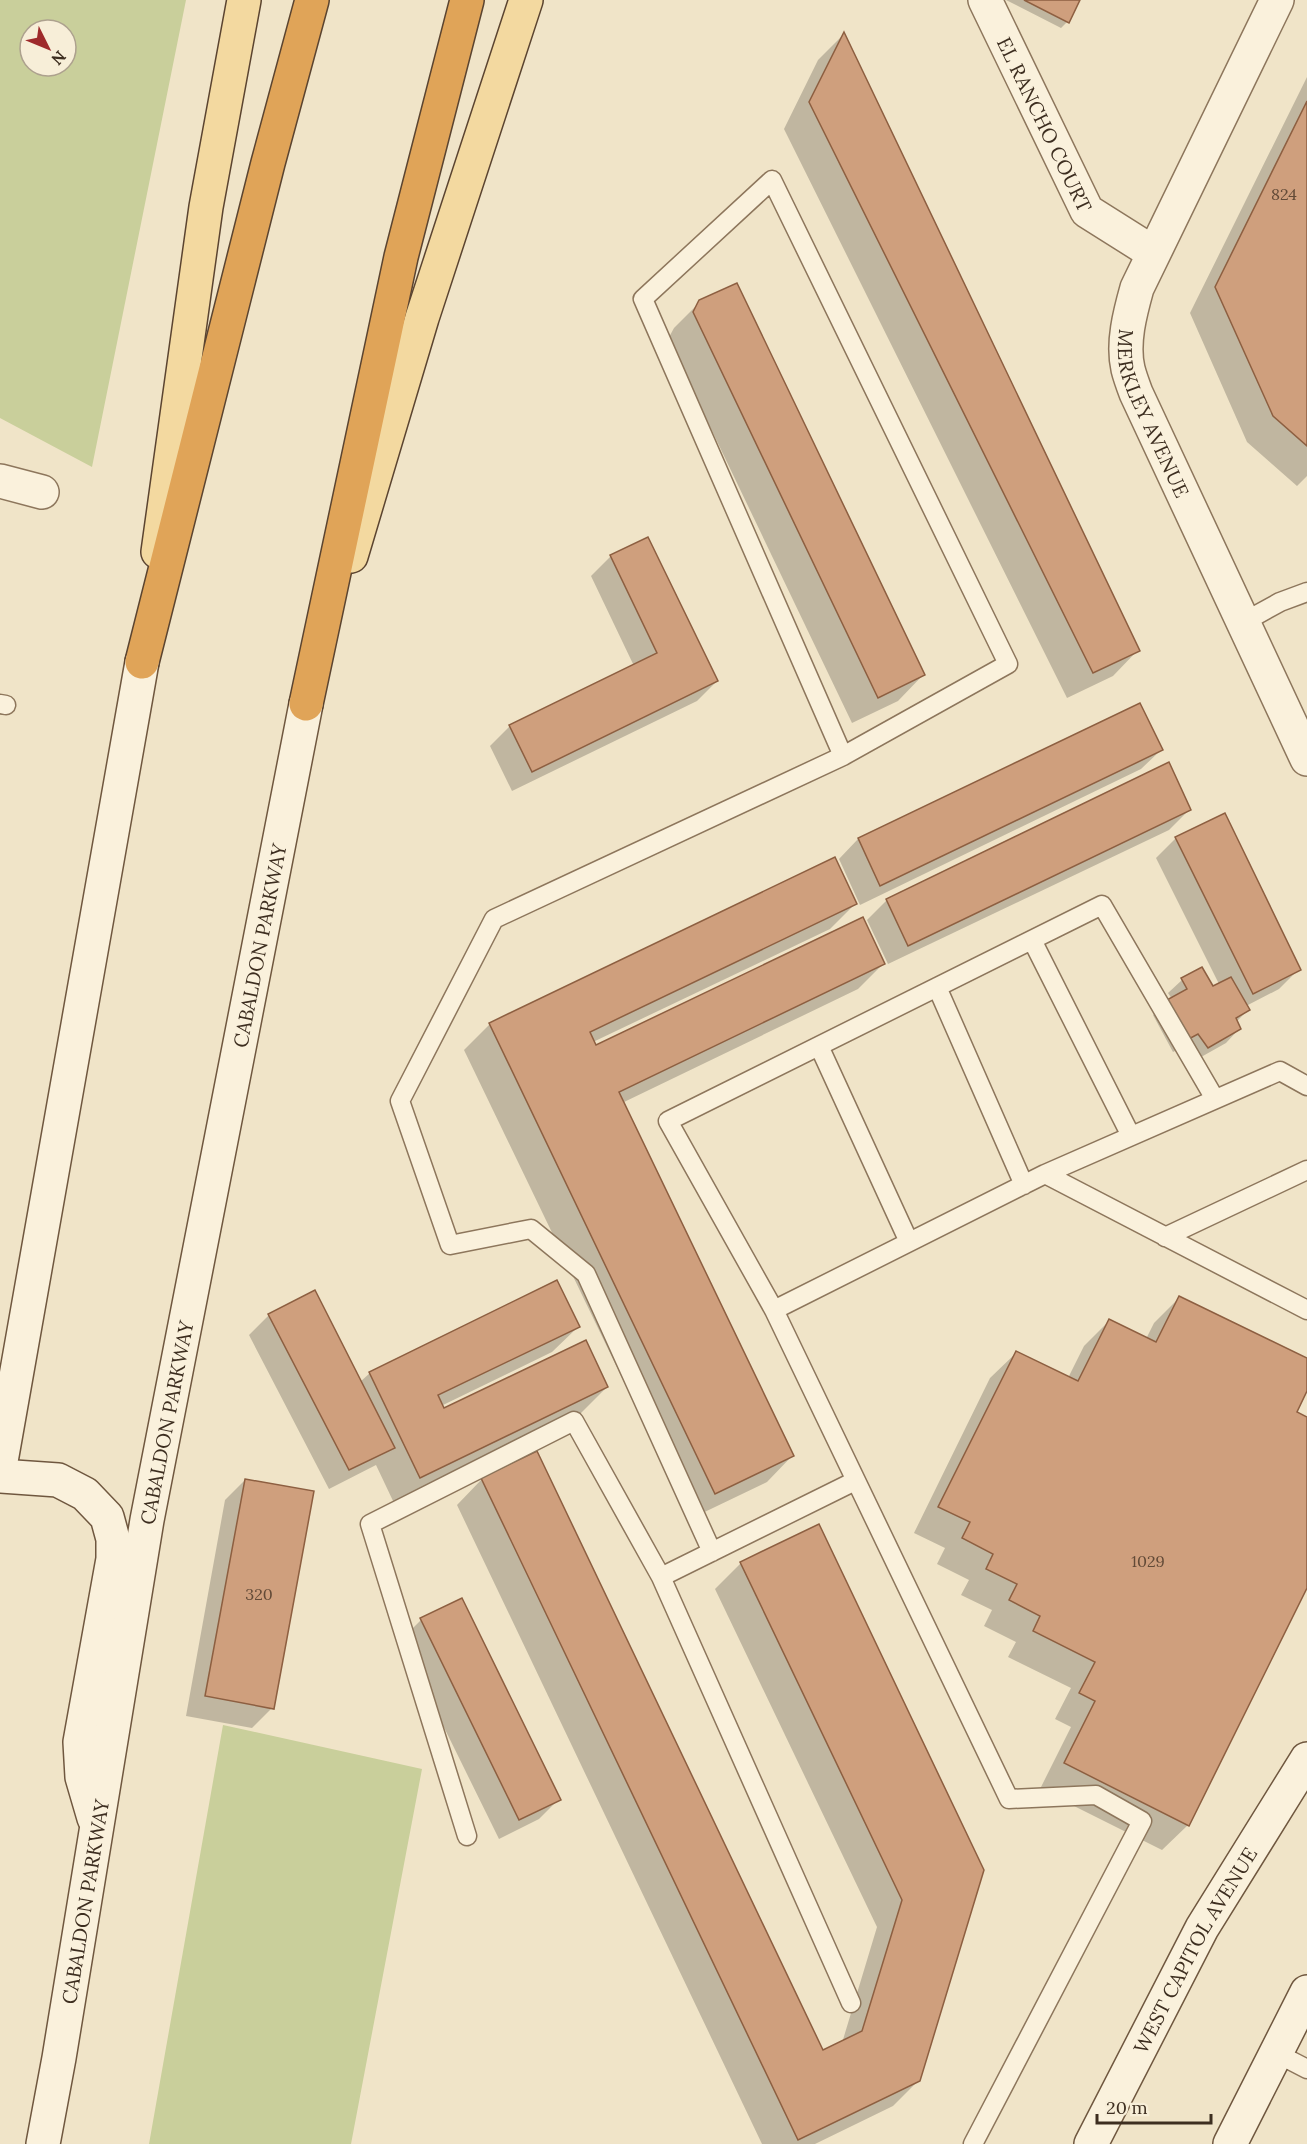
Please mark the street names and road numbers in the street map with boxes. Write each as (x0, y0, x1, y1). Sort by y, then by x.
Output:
street label: EL RANCHO COURT (992, 33, 1098, 216)
street label: MERKLEY AVENUE (1113, 328, 1195, 501)
street label: CABALDON PARKWAY (227, 841, 291, 1049)
street label: CABALDON PARKWAY (134, 1318, 198, 1527)
street label: CABALDON PARKWAY (56, 1797, 114, 2006)
street label: WEST CAPITOL AVENUE (1127, 1842, 1262, 2057)

